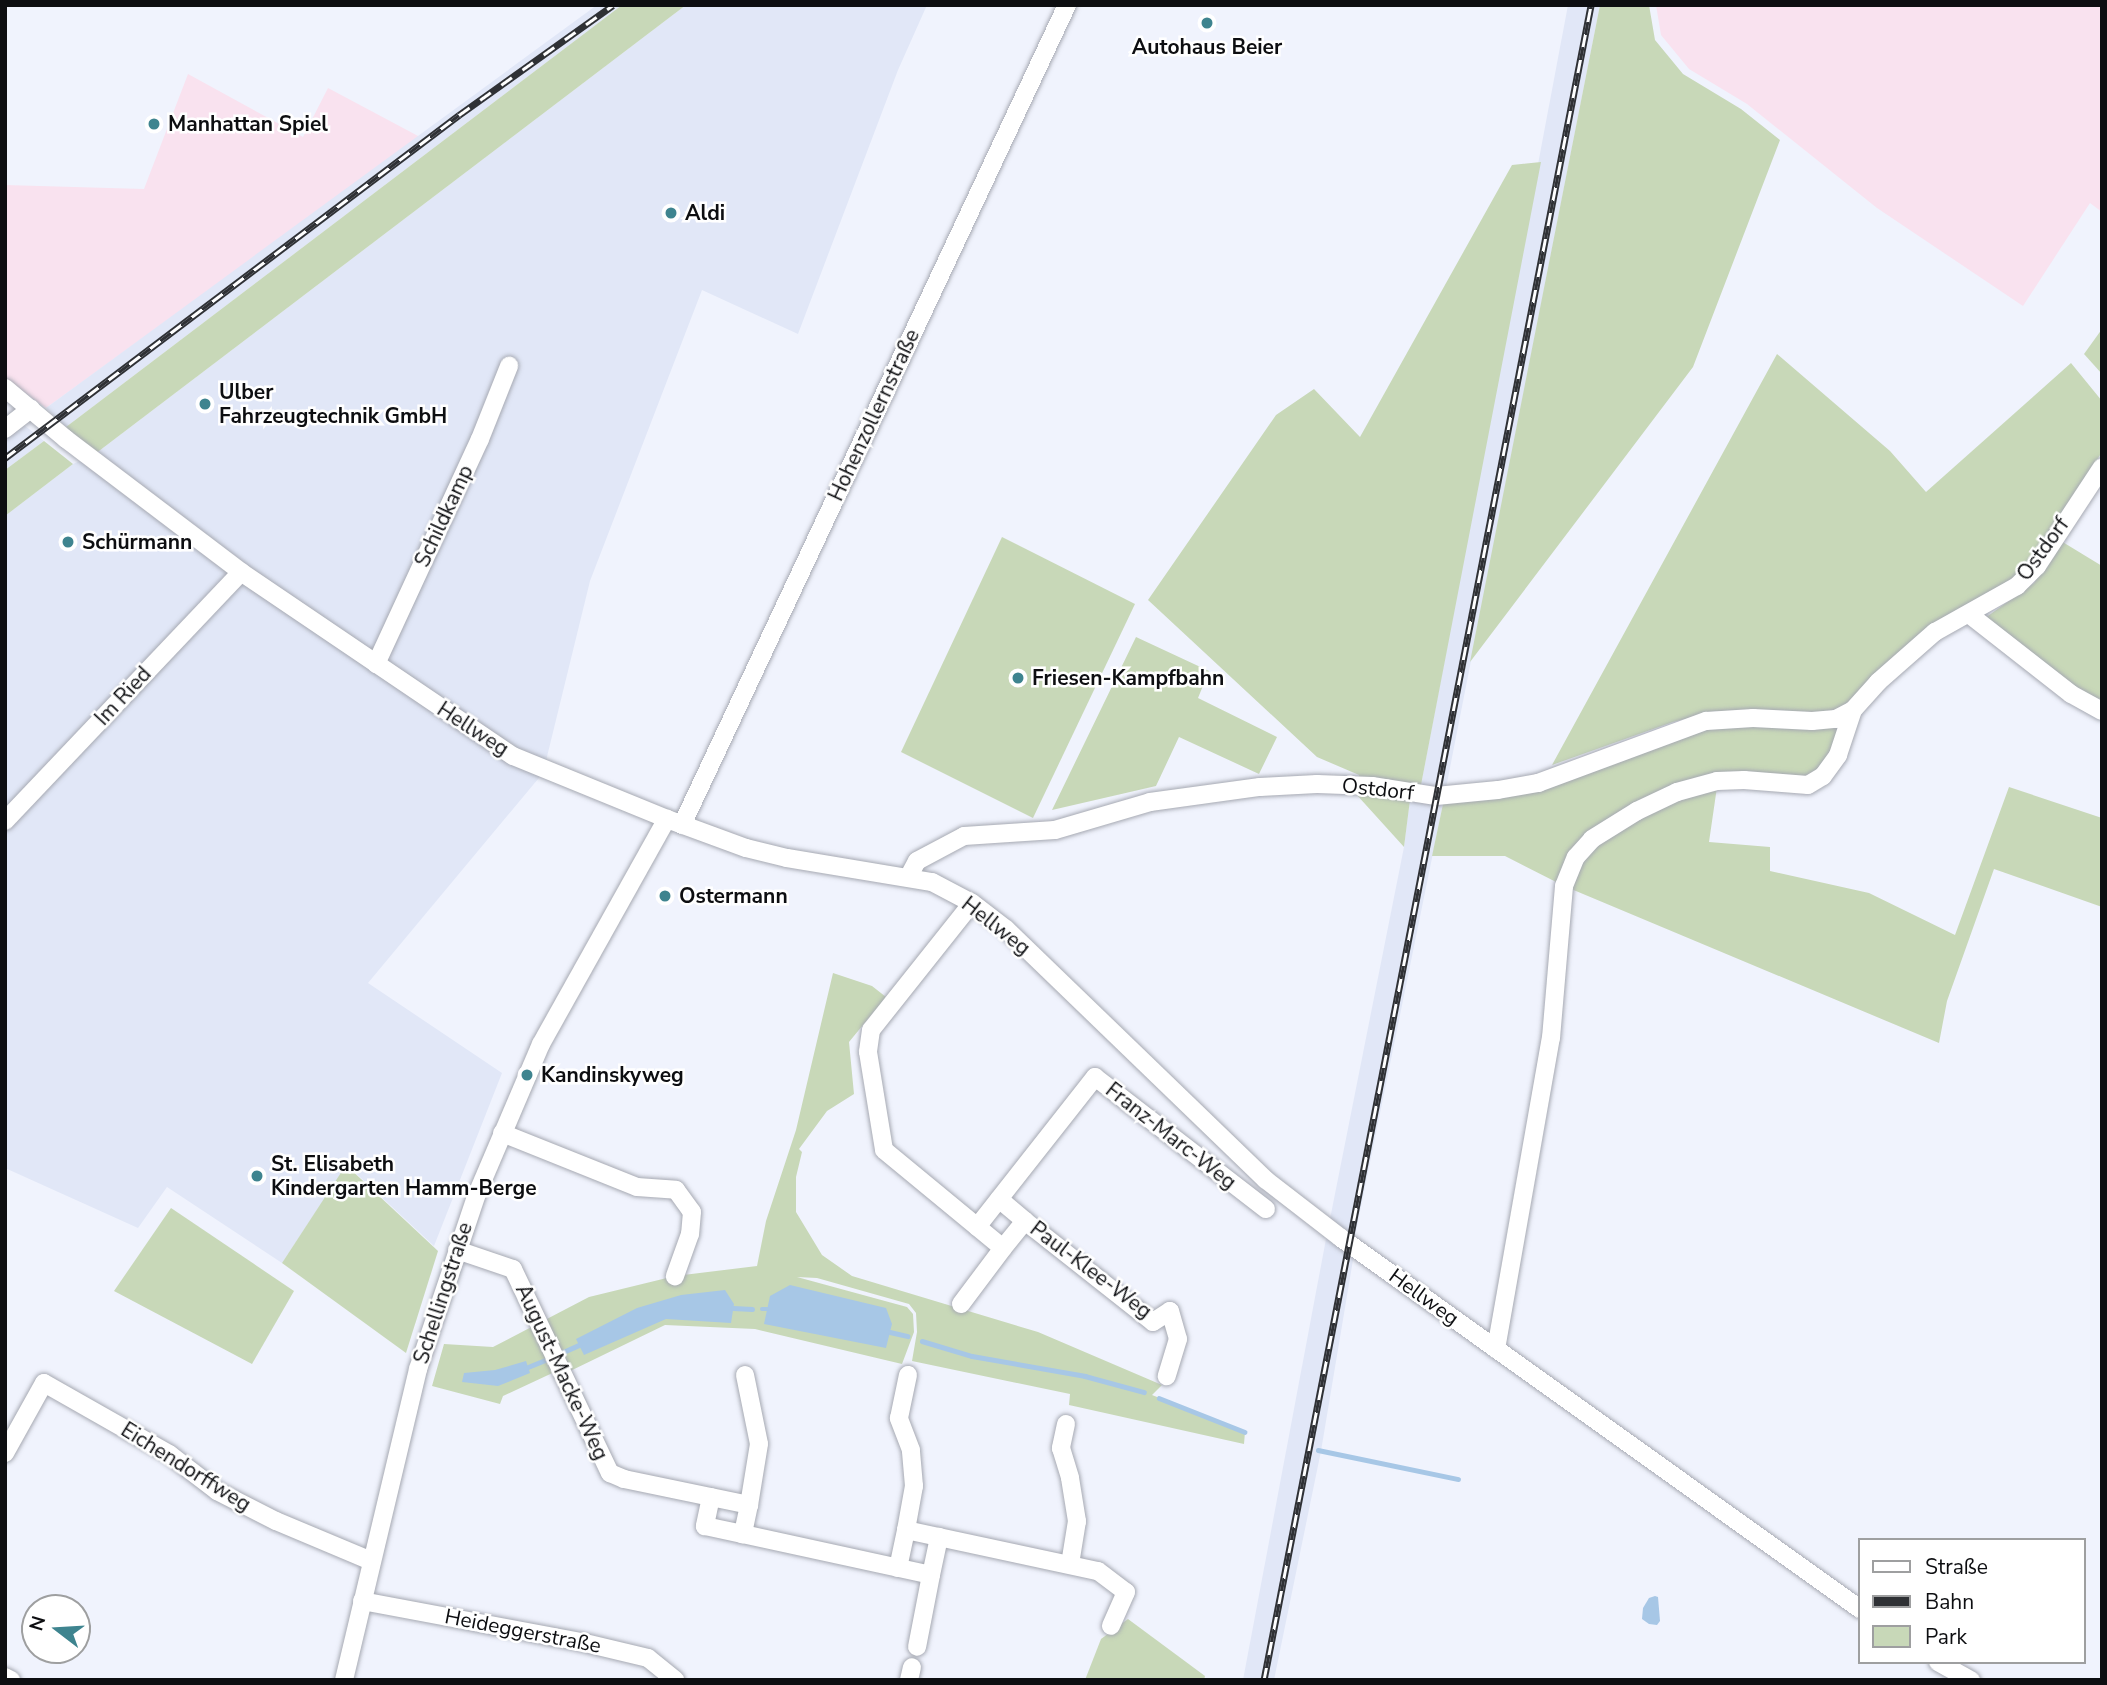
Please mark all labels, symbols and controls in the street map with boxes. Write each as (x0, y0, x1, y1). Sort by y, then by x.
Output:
marker: Autohaus Beier (1199, 15, 1215, 31)
place label: Autohaus Beier (1132, 34, 1282, 60)
place label: Manhattan Spiel (168, 111, 328, 137)
marker: Manhattan Spiel (146, 116, 162, 132)
place label: Aldi (685, 200, 725, 226)
marker: Aldi (663, 205, 679, 221)
street label: Hohenzollernstraße (823, 325, 925, 505)
place label: Ulber Fahrzeugtechnik GmbH (219, 379, 447, 429)
marker: Ulber Fahrzeugtechnik GmbH (197, 396, 213, 412)
street label: Schildkamp (409, 461, 479, 571)
street label: Ostdorf (2012, 512, 2074, 586)
place label: Schürmann (82, 529, 192, 555)
marker: Schürmann (60, 534, 76, 550)
street label: Im Ried (90, 661, 156, 731)
place label: Friesen-Kampfbahn (1032, 665, 1224, 691)
marker: Friesen-Kampfbahn (1010, 670, 1026, 686)
street label: Hellweg (432, 697, 514, 761)
street label: Ostdorf (1341, 773, 1415, 805)
place label: Ostermann (679, 883, 788, 909)
marker: Ostermann (657, 888, 673, 904)
street label: Hellweg (957, 891, 1035, 961)
place label: Kandinskyweg (541, 1062, 684, 1088)
marker: Kandinskyweg (519, 1067, 535, 1083)
street label: Franz-Marc-Weg (1101, 1077, 1241, 1195)
place label: St. Elisabeth Kindergarten Hamm-Berge (271, 1151, 537, 1201)
marker: St. Elisabeth Kindergarten Hamm-Berge (249, 1168, 265, 1184)
street label: Paul-Klee-Weg (1025, 1216, 1157, 1324)
street label: Schellingstraße (408, 1219, 478, 1367)
street label: Hellweg (1384, 1263, 1464, 1331)
street label: August-Macke-Weg (510, 1280, 614, 1464)
street label: Eichendorffweg (116, 1417, 256, 1517)
legend (1858, 1538, 2086, 1664)
text: Straße (1925, 1553, 1988, 1581)
text: Bahn (1925, 1588, 1974, 1616)
north arrow (21, 1594, 91, 1664)
street label: Heideggerstraße (443, 1603, 603, 1659)
text: N (23, 1613, 52, 1634)
text: Park (1925, 1623, 1967, 1651)

